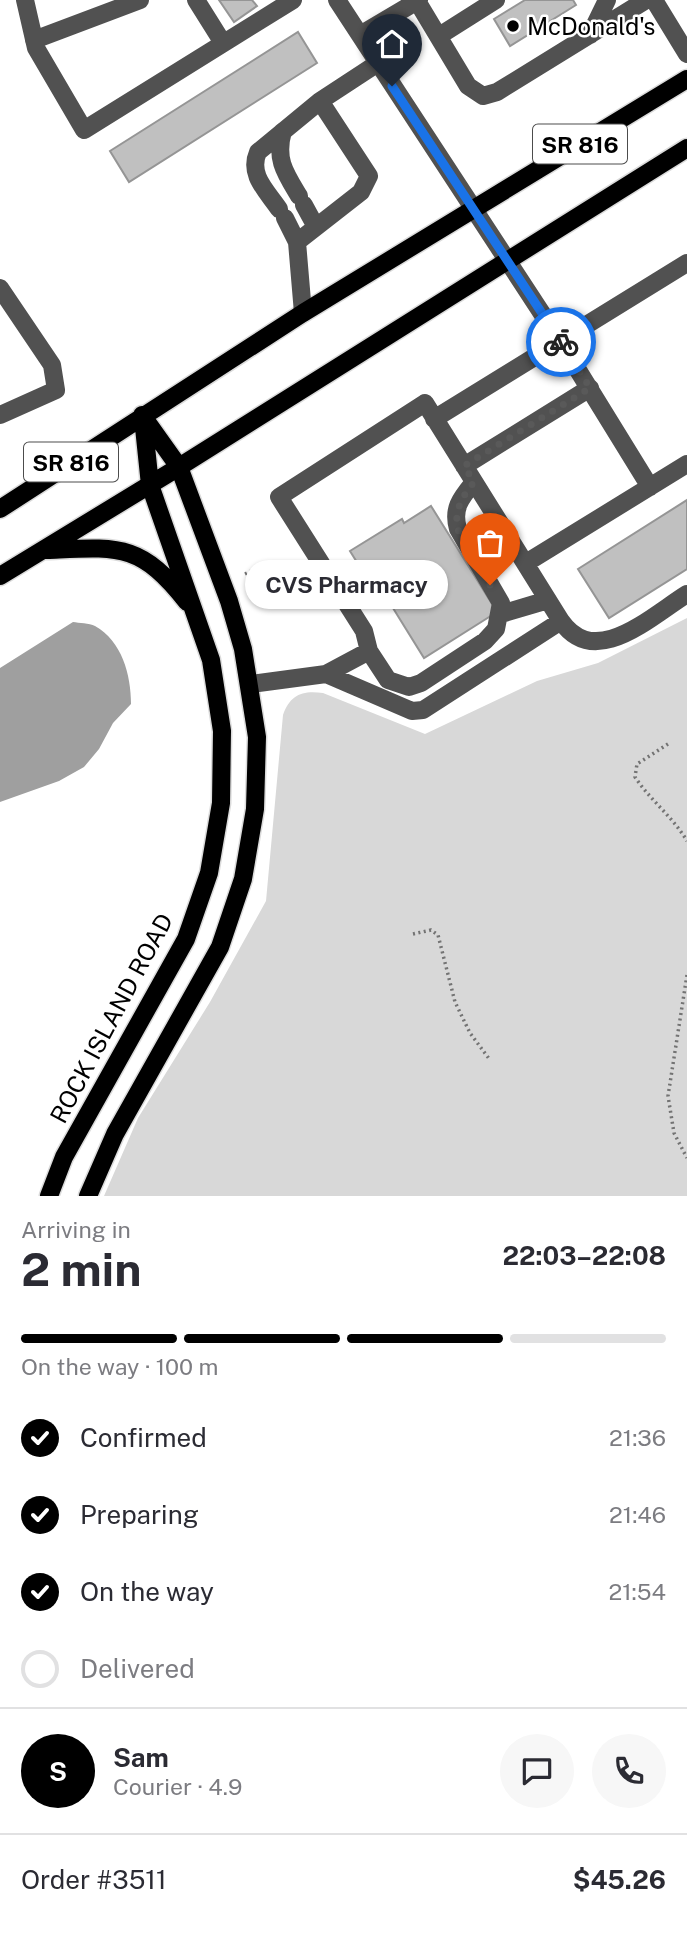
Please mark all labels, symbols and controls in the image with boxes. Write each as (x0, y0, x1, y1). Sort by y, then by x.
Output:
place label: McDonald's (527, 12, 655, 40)
pin (362, 14, 422, 86)
marker: McDonald's (505, 18, 521, 34)
icon: home (373, 25, 411, 63)
road number: SR 816 (533, 125, 627, 164)
courier (526, 307, 596, 377)
icon: bike (542, 323, 580, 361)
road number: SR 816 (24, 442, 118, 482)
pin (460, 513, 520, 585)
icon: bag (471, 524, 509, 562)
callout: CVS Pharmacy (245, 560, 448, 610)
text: CVS Pharmacy (265, 571, 428, 598)
street label: ROCK ISLAND ROAD (44, 908, 178, 1128)
text: Arriving in (21, 1216, 131, 1243)
text: 22:03–22:08 (502, 1240, 666, 1271)
text: 2 min (21, 1242, 141, 1296)
text: On the way · 100 m (21, 1353, 218, 1380)
icon: check (21, 1419, 59, 1457)
text: Confirmed (80, 1422, 207, 1453)
text: 21:36 (609, 1424, 666, 1451)
icon: check (21, 1496, 59, 1534)
text: Preparing (80, 1499, 199, 1530)
text: 21:46 (609, 1501, 666, 1528)
icon: check (21, 1573, 59, 1611)
text: On the way (80, 1576, 214, 1607)
text: 21:54 (609, 1578, 666, 1605)
text: Delivered (80, 1653, 195, 1684)
button: chat (500, 1734, 574, 1808)
button: phone (592, 1734, 666, 1808)
text: Sam (113, 1742, 169, 1773)
text: S (49, 1756, 67, 1787)
text: Courier · 4.9 (113, 1773, 242, 1800)
text: Order #3511 (21, 1864, 166, 1895)
text: $45.26 (573, 1864, 666, 1895)

